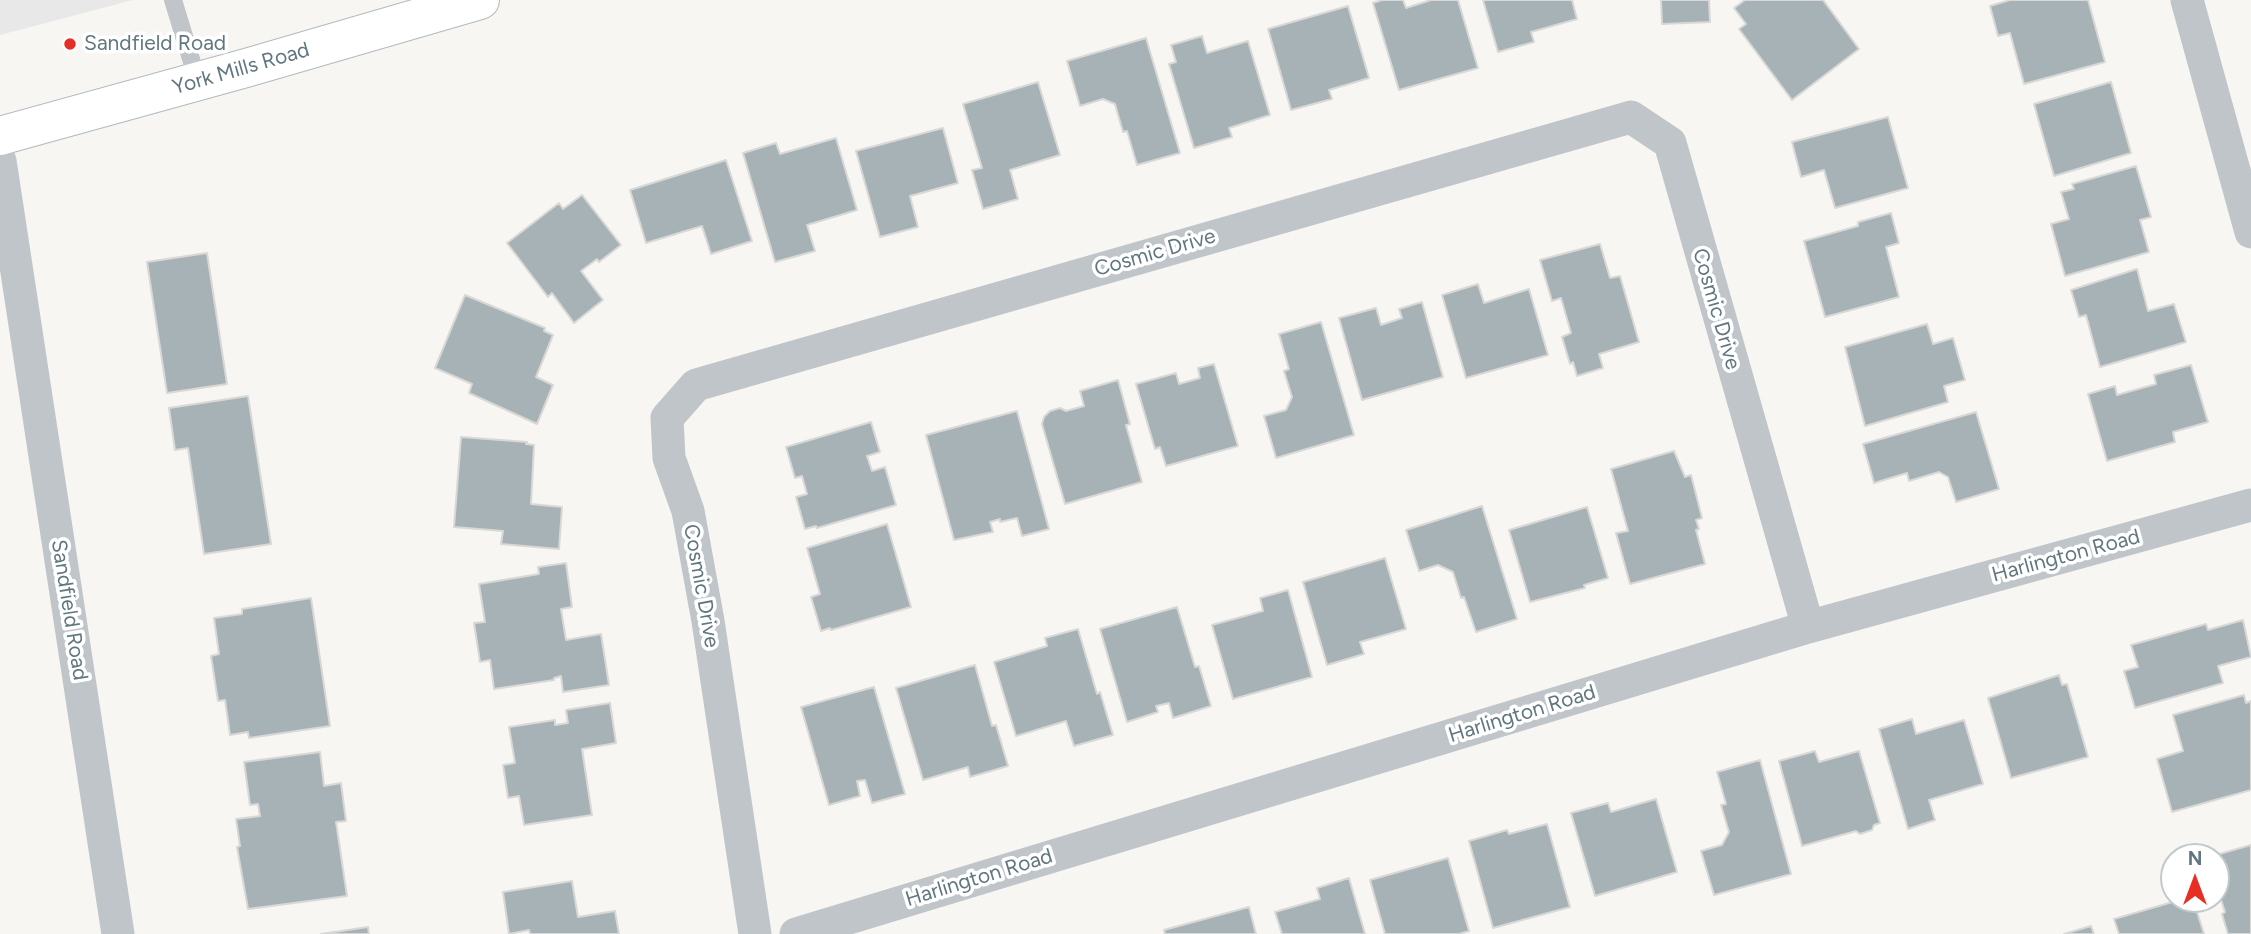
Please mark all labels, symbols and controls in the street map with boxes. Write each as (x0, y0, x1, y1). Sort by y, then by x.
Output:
place label: Sandfield Road (84, 31, 226, 57)
marker: Sandfield Road (62, 36, 78, 52)
street label: York Mills Road (170, 37, 312, 101)
street label: Cosmic Drive (1091, 224, 1219, 282)
street label: Cosmic Drive (1687, 245, 1745, 373)
street label: Cosmic Drive (678, 522, 724, 650)
street label: Harlington Road (1989, 524, 2143, 588)
street label: Sandfield Road (45, 538, 93, 682)
street label: Harlington Road (1445, 680, 1599, 748)
north arrow (2160, 843, 2230, 913)
street label: Harlington Road (902, 844, 1056, 912)
text: N (2188, 847, 2202, 870)

